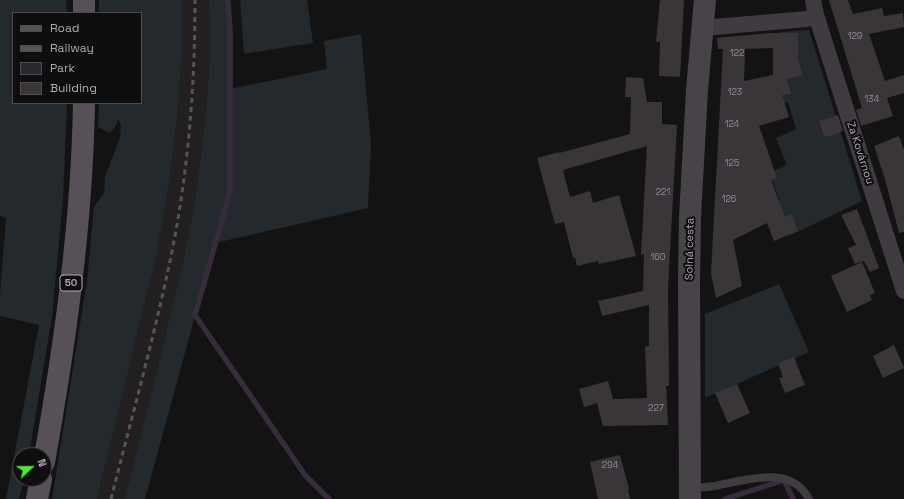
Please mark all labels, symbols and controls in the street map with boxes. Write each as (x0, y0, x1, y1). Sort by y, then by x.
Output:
legend (12, 12, 142, 104)
text: Road (50, 20, 79, 36)
house number: 129 (848, 32, 862, 42)
text: Railway (50, 40, 94, 56)
house number: 122 (730, 49, 744, 59)
text: Park (50, 60, 75, 76)
text: Building (50, 80, 97, 96)
house number: 123 (728, 88, 742, 98)
house number: 134 (865, 95, 879, 105)
house number: 124 (725, 120, 739, 130)
street label: Za Kovárnou (844, 120, 876, 186)
house number: 125 (725, 159, 739, 169)
house number: 221 (656, 188, 670, 198)
house number: 126 (722, 195, 736, 205)
street label: Solná cesta (683, 218, 697, 280)
house number: 160 (650, 253, 666, 263)
road number: 50 (60, 275, 82, 291)
house number: 227 (648, 404, 664, 414)
north arrow (12, 447, 52, 487)
text: N (34, 457, 50, 469)
house number: 294 (602, 461, 618, 471)

